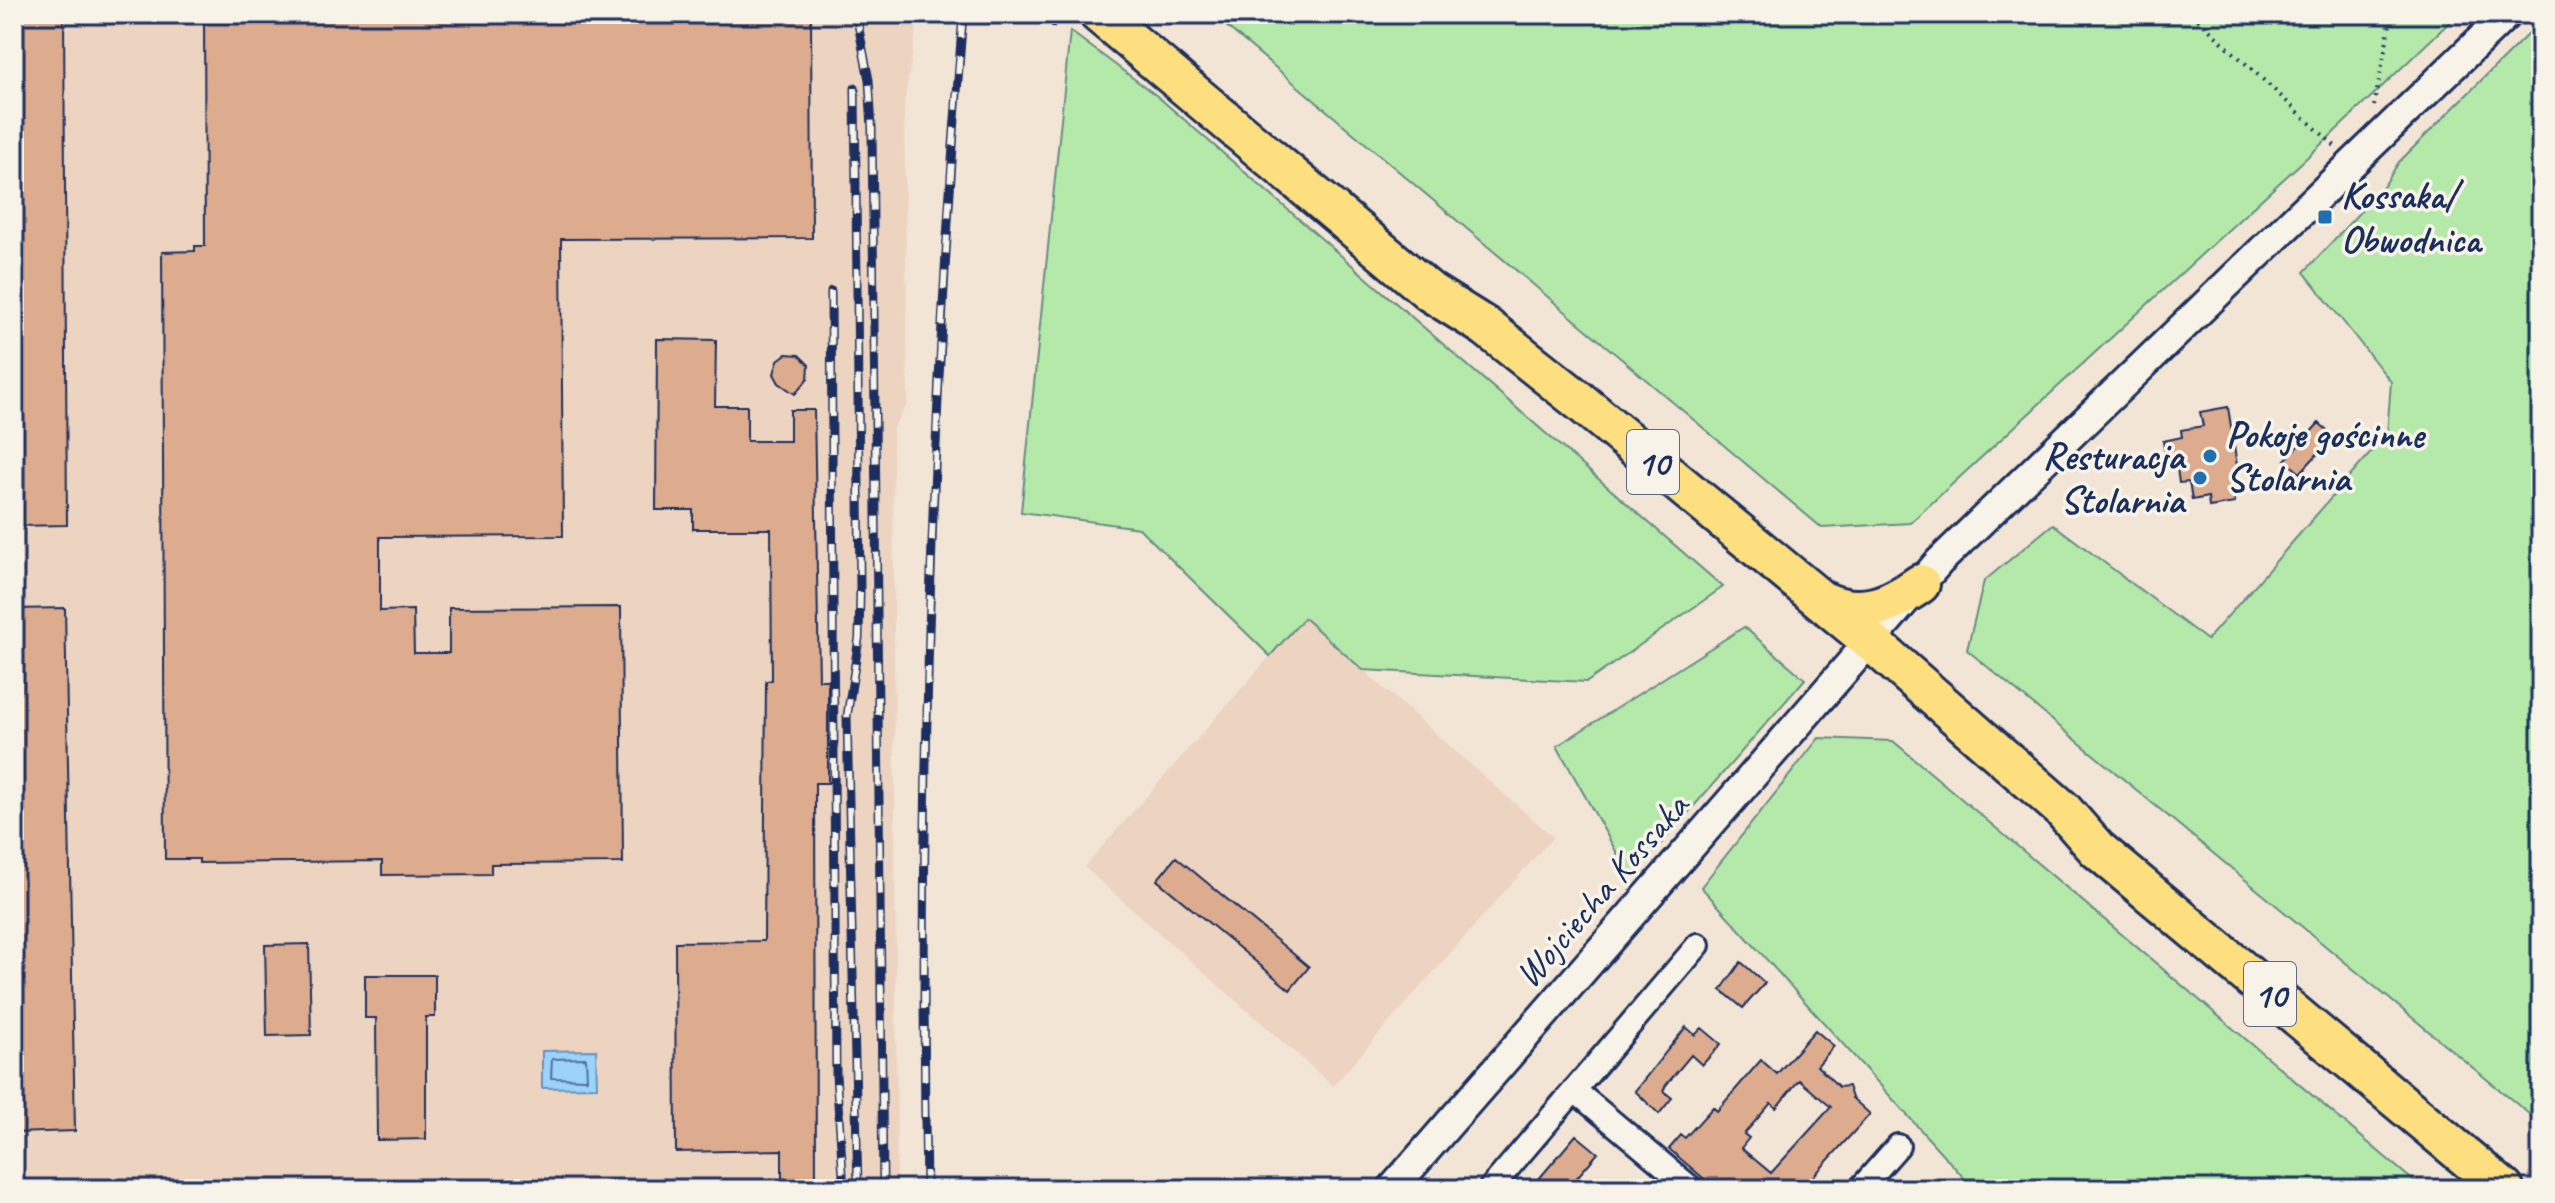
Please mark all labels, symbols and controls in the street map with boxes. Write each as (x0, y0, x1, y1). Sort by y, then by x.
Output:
place label: Kossaka/ Obwodnica (2341, 172, 2483, 263)
marker: Kossaka/ Obwodnica (2316, 208, 2334, 226)
place label: Pokoje gościnne Stolarnia (2226, 411, 2427, 502)
road number: 10 (1627, 430, 1679, 494)
place label: Resturacja Stolarnia (2043, 433, 2187, 524)
marker: Pokoje gościnne Stolarnia (2201, 447, 2219, 465)
marker: Resturacja Stolarnia (2191, 469, 2209, 487)
street label: Wojciecha Kossaka (1504, 782, 1700, 997)
road number: 10 (2244, 962, 2296, 1026)

